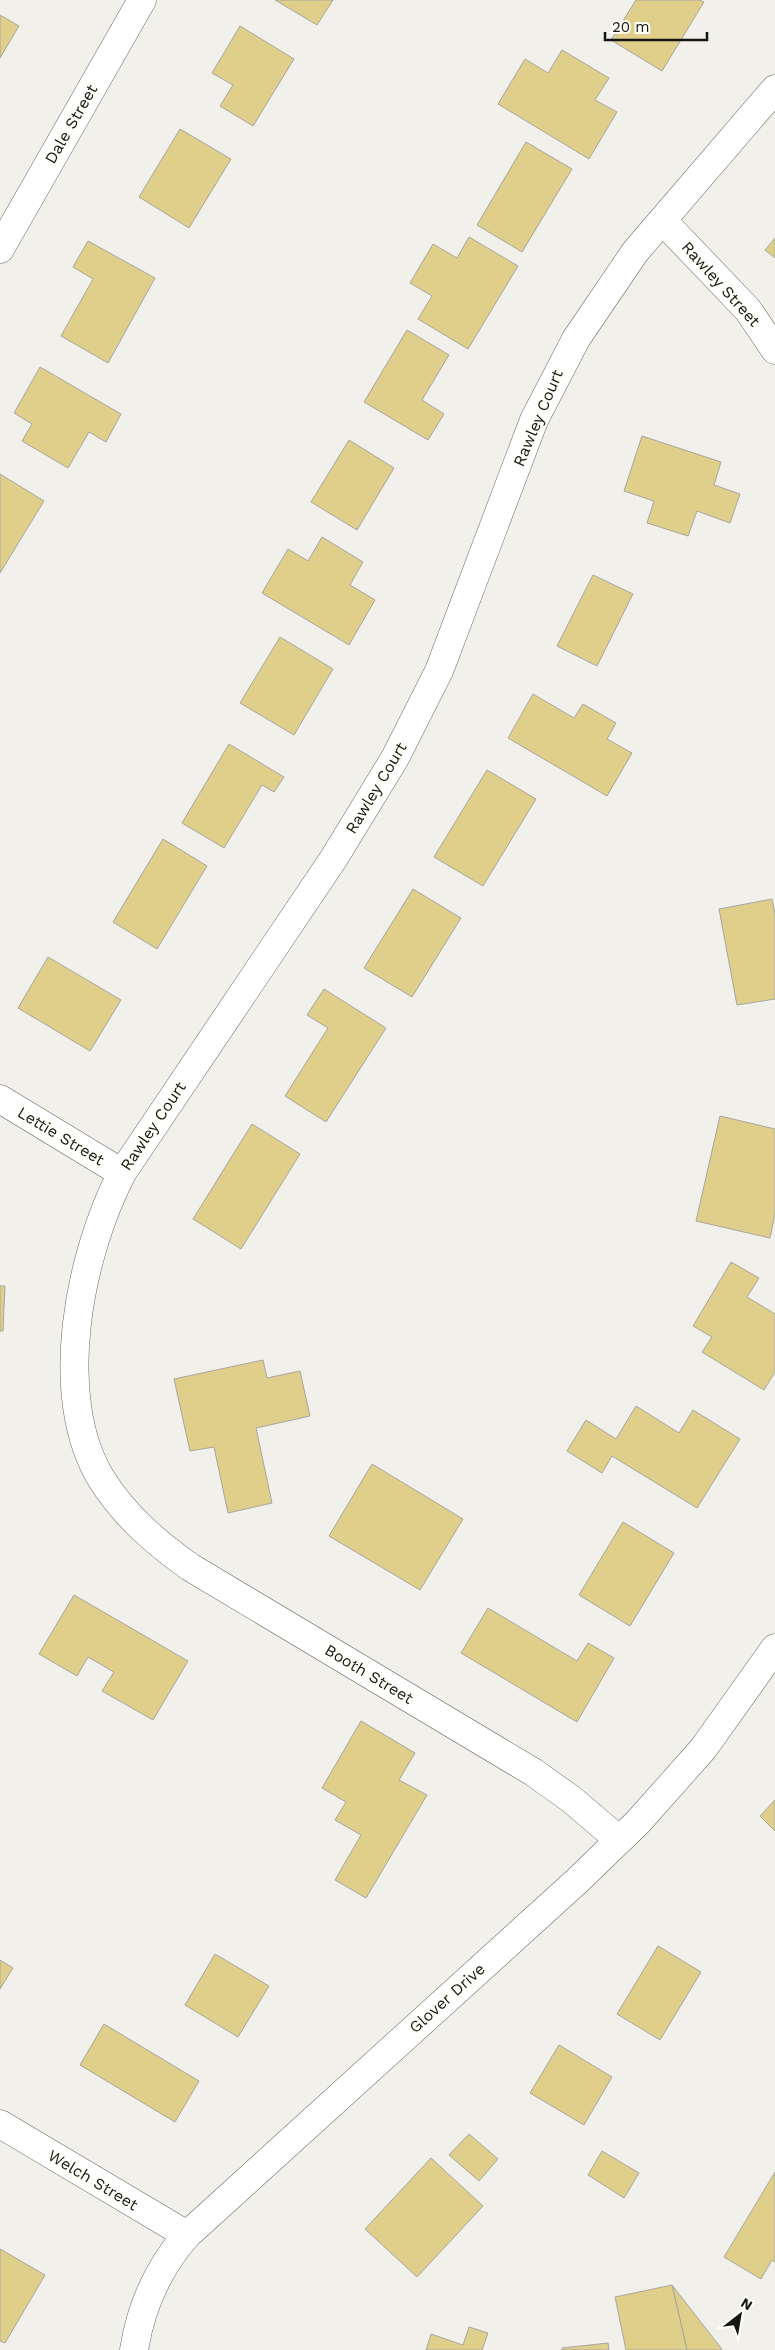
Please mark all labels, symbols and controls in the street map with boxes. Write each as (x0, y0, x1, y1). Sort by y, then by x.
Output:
scale bar (605, 10, 708, 42)
text: 20 m (612, 18, 650, 36)
street label: Dale Street (41, 81, 101, 167)
street label: Rawley Street (678, 237, 764, 331)
street label: Rawley Court (509, 367, 567, 469)
street label: Rawley Court (341, 739, 411, 837)
street label: Rawley Court (116, 1078, 190, 1174)
street label: Lettie Street (14, 1103, 108, 1169)
street label: Booth Street (321, 1640, 417, 1708)
street label: Glover Drive (405, 1959, 489, 2037)
street label: Welch Street (45, 2146, 142, 2214)
north arrow (715, 2290, 765, 2340)
text: N (738, 2294, 755, 2313)

